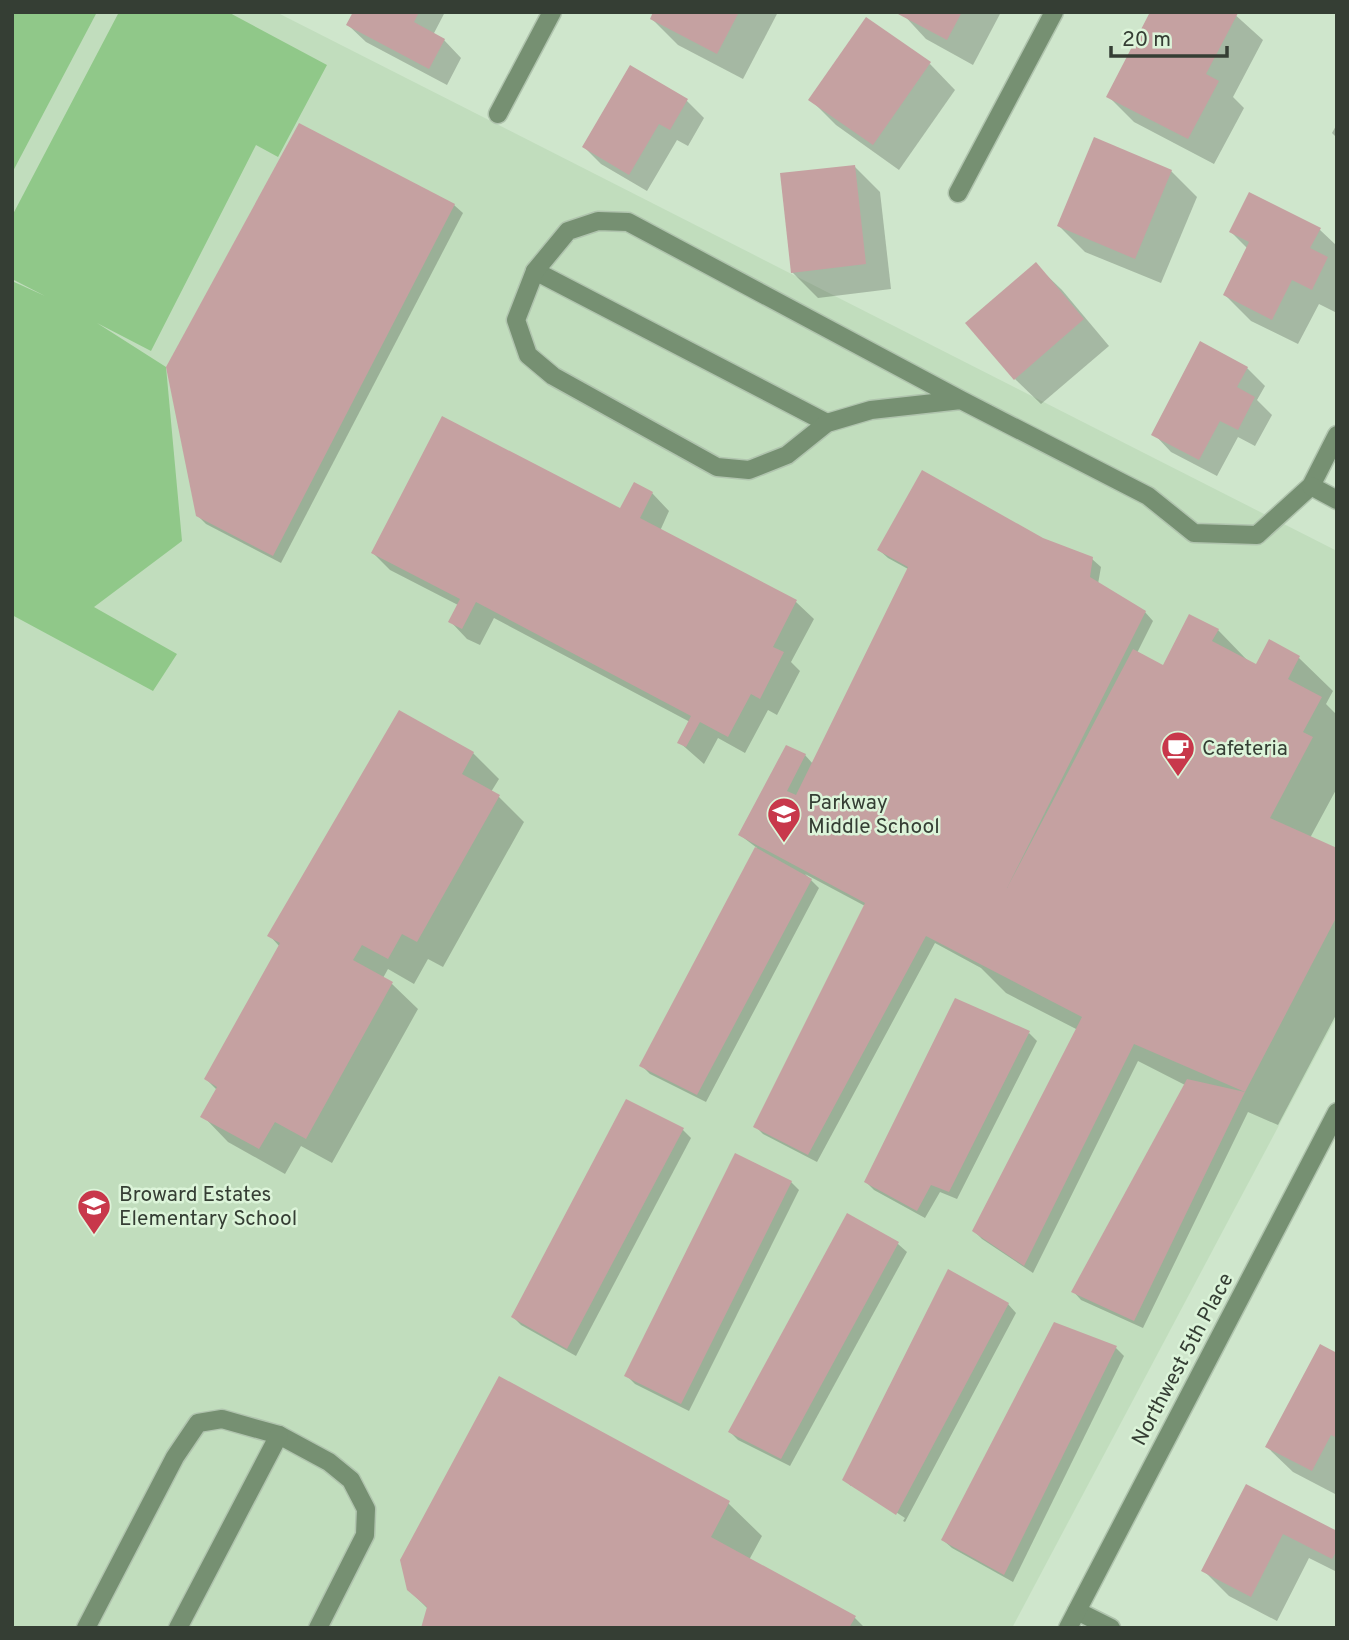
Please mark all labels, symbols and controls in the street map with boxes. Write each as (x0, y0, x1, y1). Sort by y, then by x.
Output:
scale bar (1111, 14, 1226, 58)
text: 20 m (1122, 27, 1171, 54)
cafe icon: Cafeteria (1159, 729, 1197, 778)
place label: Cafeteria (1202, 736, 1288, 763)
place label: Parkway Middle School (808, 790, 940, 841)
school or university icon: Parkway Middle School (765, 795, 803, 844)
place label: Broward Estates Elementary School (119, 1182, 297, 1233)
school or university icon: Broward Estates Elementary School (75, 1187, 113, 1236)
street label: Northwest 5th Place (1126, 1269, 1240, 1451)

